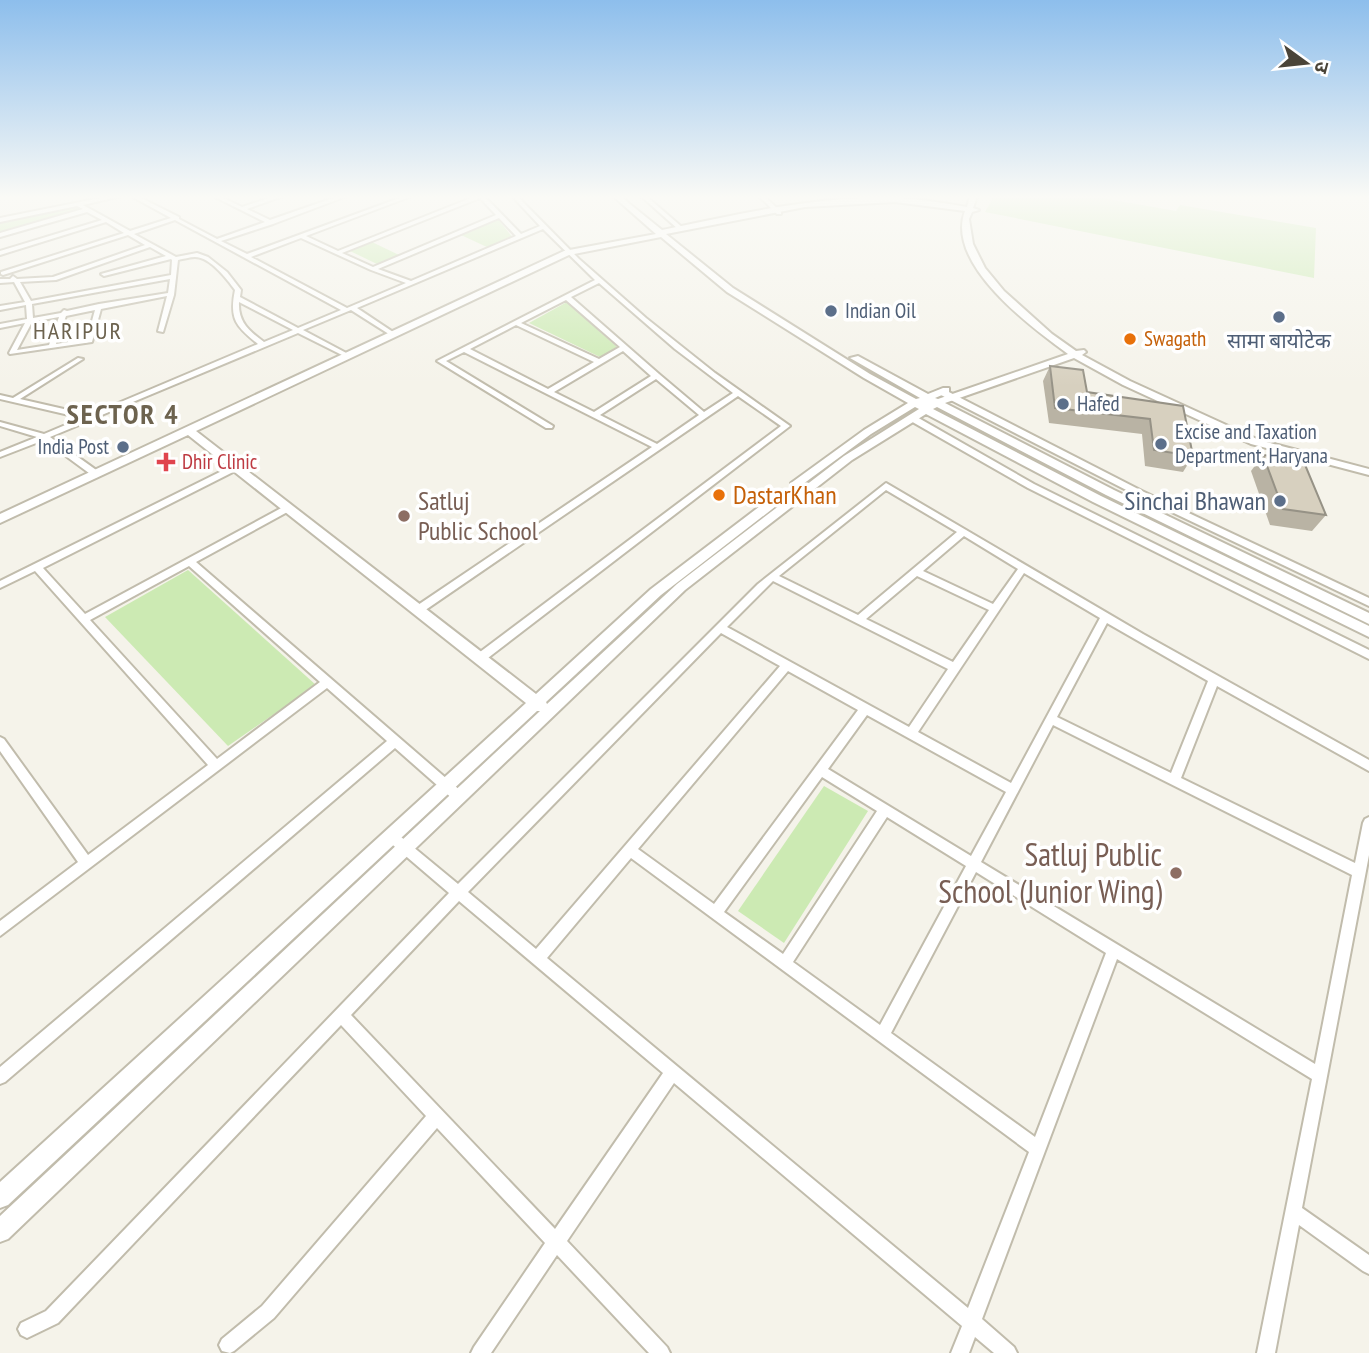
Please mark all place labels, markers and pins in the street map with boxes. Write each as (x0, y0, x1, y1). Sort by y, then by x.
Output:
place label: Indian Oil (845, 297, 916, 324)
marker: Indian Oil (823, 303, 839, 319)
marker: सामा बायोटेक (1271, 309, 1287, 325)
place label: Swagath (1144, 325, 1206, 352)
place label: सामा बायोटेक (1227, 327, 1332, 354)
marker: Swagath (1122, 331, 1138, 347)
place label: Hafed (1077, 390, 1120, 417)
marker: Hafed (1055, 396, 1071, 412)
place label: Excise and Taxation Department, Haryana (1175, 418, 1328, 469)
place label: India Post (38, 433, 109, 460)
marker: Excise and Taxation Department, Haryana (1153, 436, 1169, 452)
marker: India Post (115, 439, 131, 455)
place label: Dhir Clinic (182, 448, 258, 475)
marker: Dhir Clinic (156, 452, 176, 472)
place label: DastarKhan (733, 478, 837, 511)
place label: Satluj Public School (418, 484, 538, 547)
place label: Sinchai Bhawan (1124, 484, 1266, 517)
marker: DastarKhan (711, 487, 727, 503)
marker: Sinchai Bhawan (1272, 493, 1288, 509)
marker: Satluj Public School (396, 508, 412, 524)
place label: Satluj Public School (Junior Wing) (938, 833, 1163, 912)
marker: Satluj Public School (Junior Wing) (1168, 865, 1184, 881)

